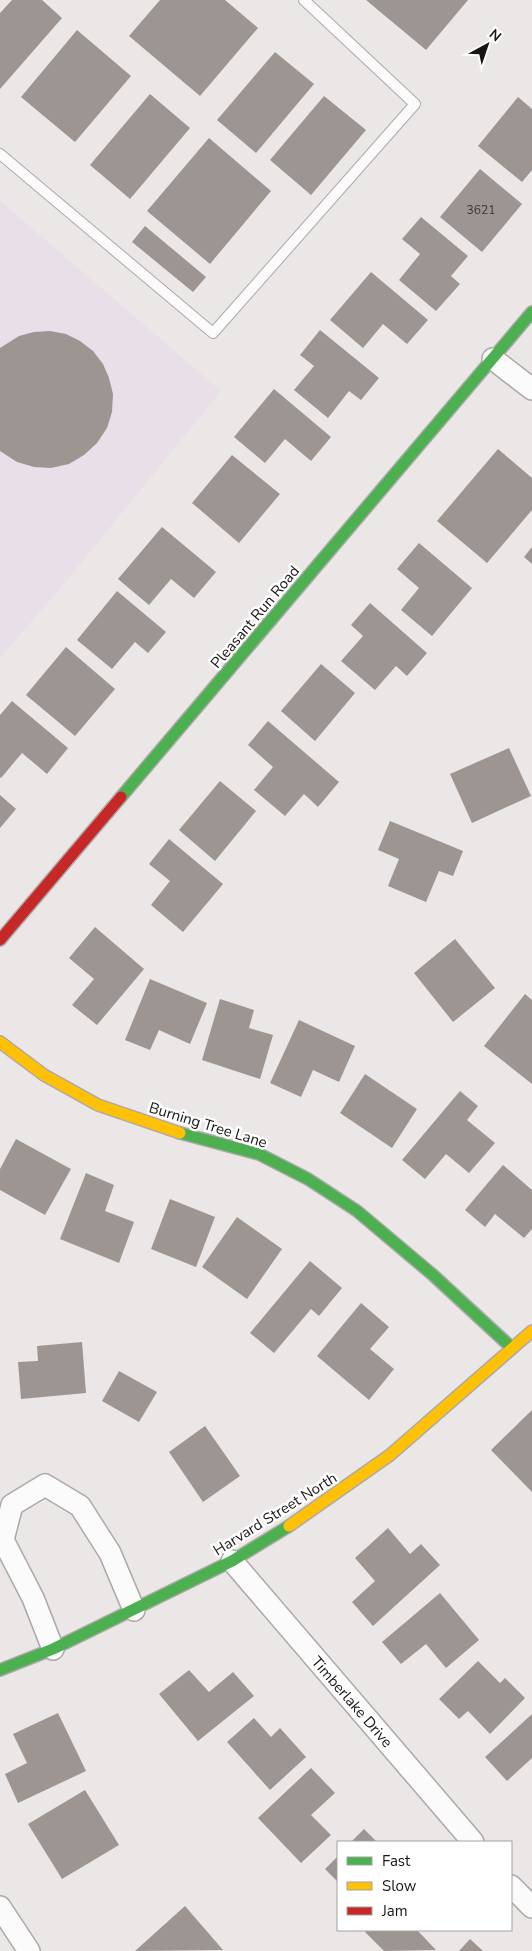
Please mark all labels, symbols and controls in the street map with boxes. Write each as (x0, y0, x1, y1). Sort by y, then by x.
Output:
north arrow (462, 20, 512, 70)
text: N (485, 25, 505, 46)
house number: 3621 (467, 202, 495, 218)
street label: Pleasant Run Road (206, 561, 304, 673)
street label: Burning Tree Lane (146, 1098, 270, 1152)
street label: Harvard Street North (209, 1468, 341, 1560)
street label: Timberlake Drive (307, 1652, 397, 1752)
legend (337, 1841, 512, 1931)
text: Fast (382, 1851, 411, 1871)
text: Slow (382, 1876, 417, 1896)
text: Jam (381, 1901, 408, 1921)

